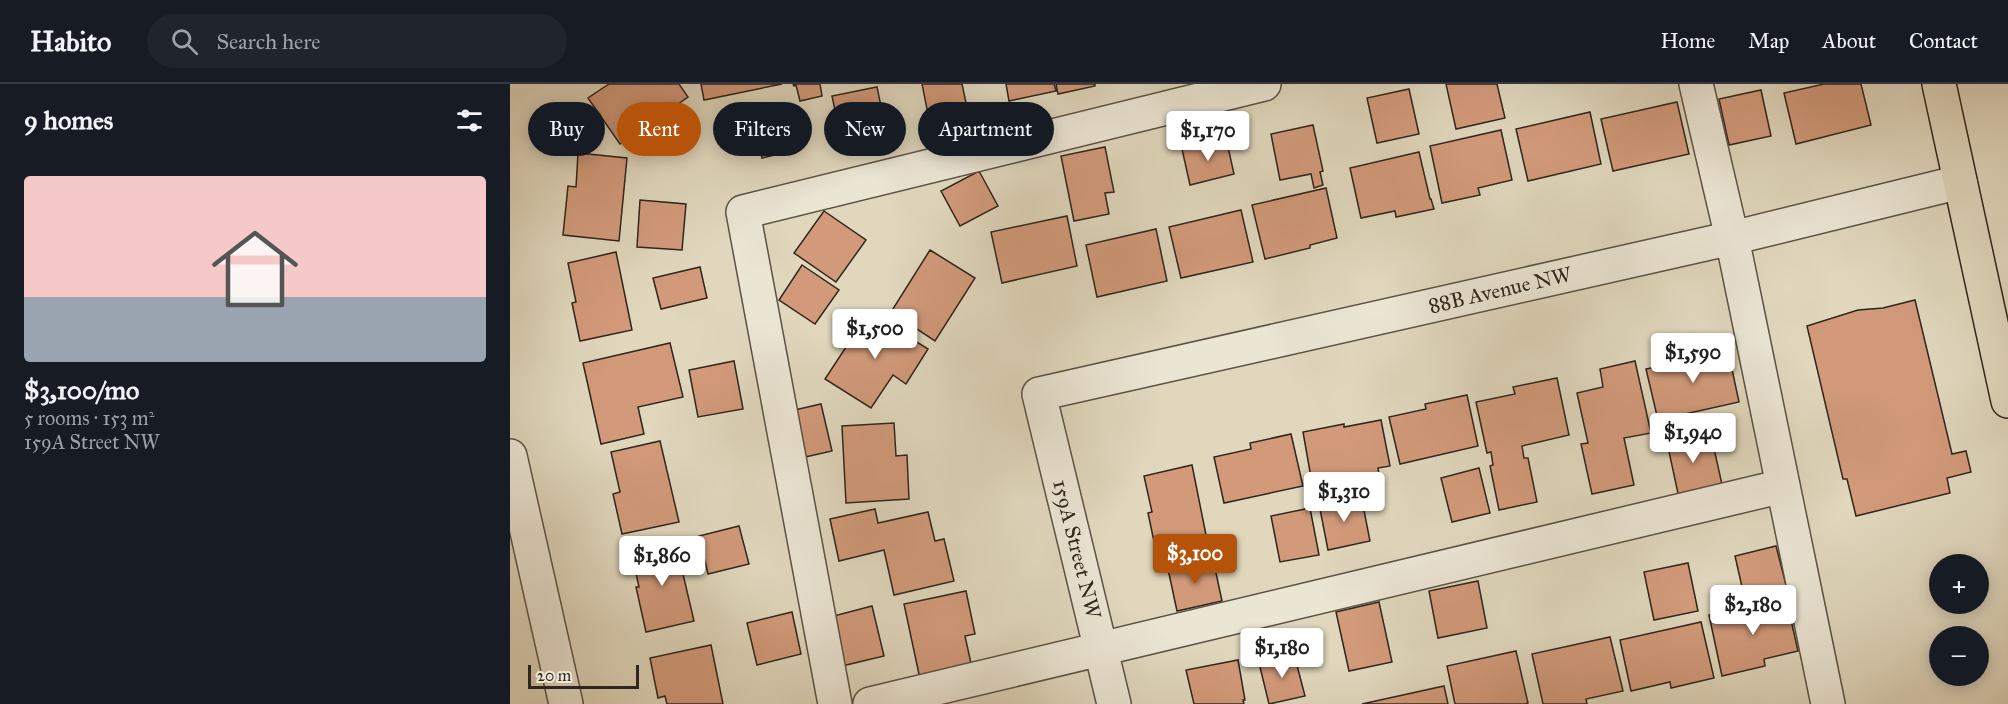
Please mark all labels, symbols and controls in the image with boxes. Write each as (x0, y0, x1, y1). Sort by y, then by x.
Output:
search box (147, 14, 567, 68)
text: Habito (30, 24, 111, 59)
icon: search (168, 25, 201, 58)
text: Search here (216, 28, 320, 55)
text: Home (1660, 28, 1715, 54)
text: Map (1748, 28, 1789, 54)
text: About (1822, 28, 1876, 54)
text: Contact (1909, 28, 1978, 54)
chip: Buy (528, 102, 605, 156)
chip: Rent (617, 102, 701, 156)
chip: Filters (713, 102, 812, 156)
chip: New (824, 102, 906, 156)
chip: Apartment (918, 102, 1054, 156)
text: 9 homes (24, 104, 113, 136)
icon: filters (453, 104, 486, 137)
pin: $1,170 (1159, 111, 1257, 162)
text: $1,170 (1180, 118, 1236, 142)
icon: home (201, 215, 309, 323)
street label: 88B Avenue NW (1426, 261, 1575, 319)
pin: $1,500 (826, 309, 924, 360)
text: $1,500 (846, 316, 904, 340)
pin: $1,590 (1644, 333, 1742, 384)
text: $1,590 (1665, 340, 1721, 364)
text: $3,100/mo (24, 374, 139, 406)
text: 5 rooms · 153 m² (24, 406, 154, 430)
pin: $1,940 (1644, 413, 1742, 464)
text: $1,940 (1664, 420, 1722, 444)
text: 159A Street NW (24, 430, 160, 454)
pin: $1,310 (1295, 472, 1393, 523)
street label: 159A Street NW (1047, 477, 1107, 622)
text: $1,310 (1318, 479, 1370, 503)
pin: $3,100 (1146, 534, 1244, 585)
pin: $1,860 (613, 536, 711, 587)
text: $3,100 (1167, 541, 1223, 565)
text: $1,860 (633, 543, 691, 567)
map controls (1929, 554, 1989, 686)
button: + (1929, 554, 1989, 614)
pin: $2,180 (1704, 585, 1802, 636)
text: $2,180 (1724, 592, 1782, 616)
button: − (1929, 626, 1989, 686)
pin: $1,180 (1233, 628, 1331, 679)
text: $1,180 (1254, 635, 1310, 659)
scale bar (528, 662, 639, 690)
text: 20 m (537, 666, 571, 685)

